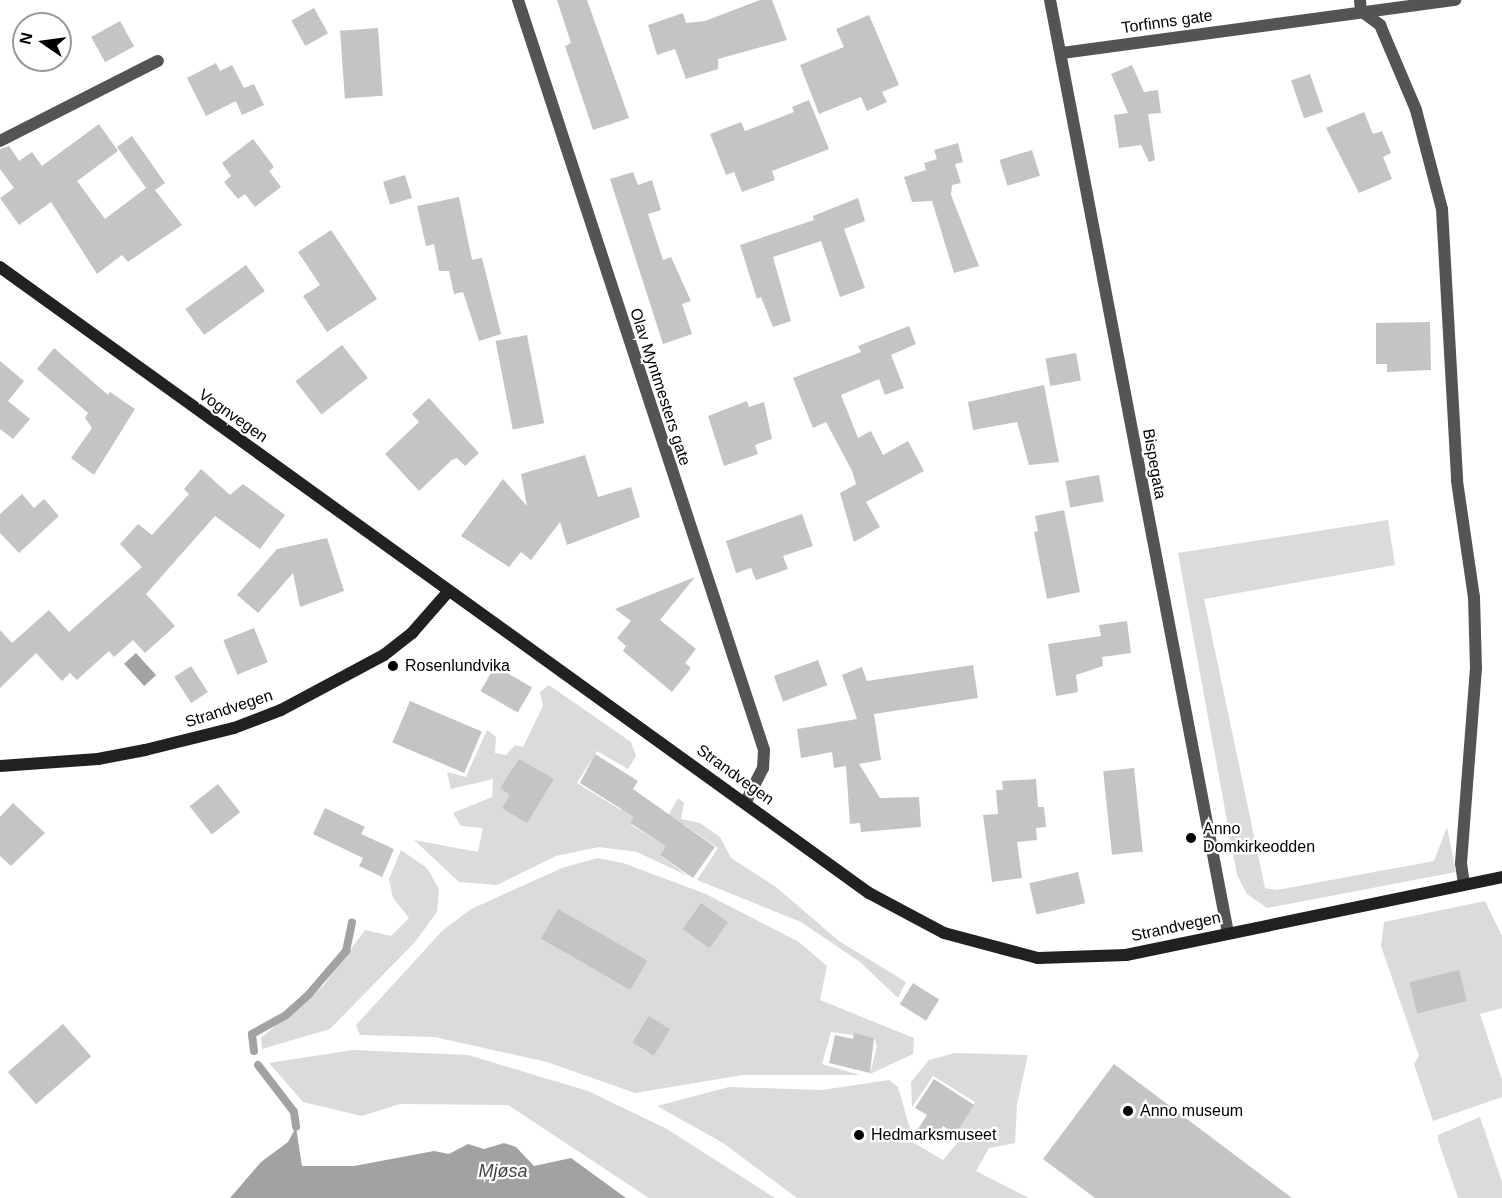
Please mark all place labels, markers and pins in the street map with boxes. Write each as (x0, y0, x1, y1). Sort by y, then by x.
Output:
place label: Rosenlundvika (405, 656, 510, 676)
marker: Rosenlundvika (386, 659, 400, 673)
place label: Anno Domkirkeodden (1203, 819, 1315, 857)
marker: Anno Domkirkeodden (1184, 831, 1198, 845)
place label: Anno museum (1140, 1101, 1243, 1121)
marker: Anno museum (1121, 1104, 1135, 1118)
place label: Hedmarksmuseet (871, 1125, 996, 1145)
marker: Hedmarksmuseet (852, 1128, 866, 1142)

